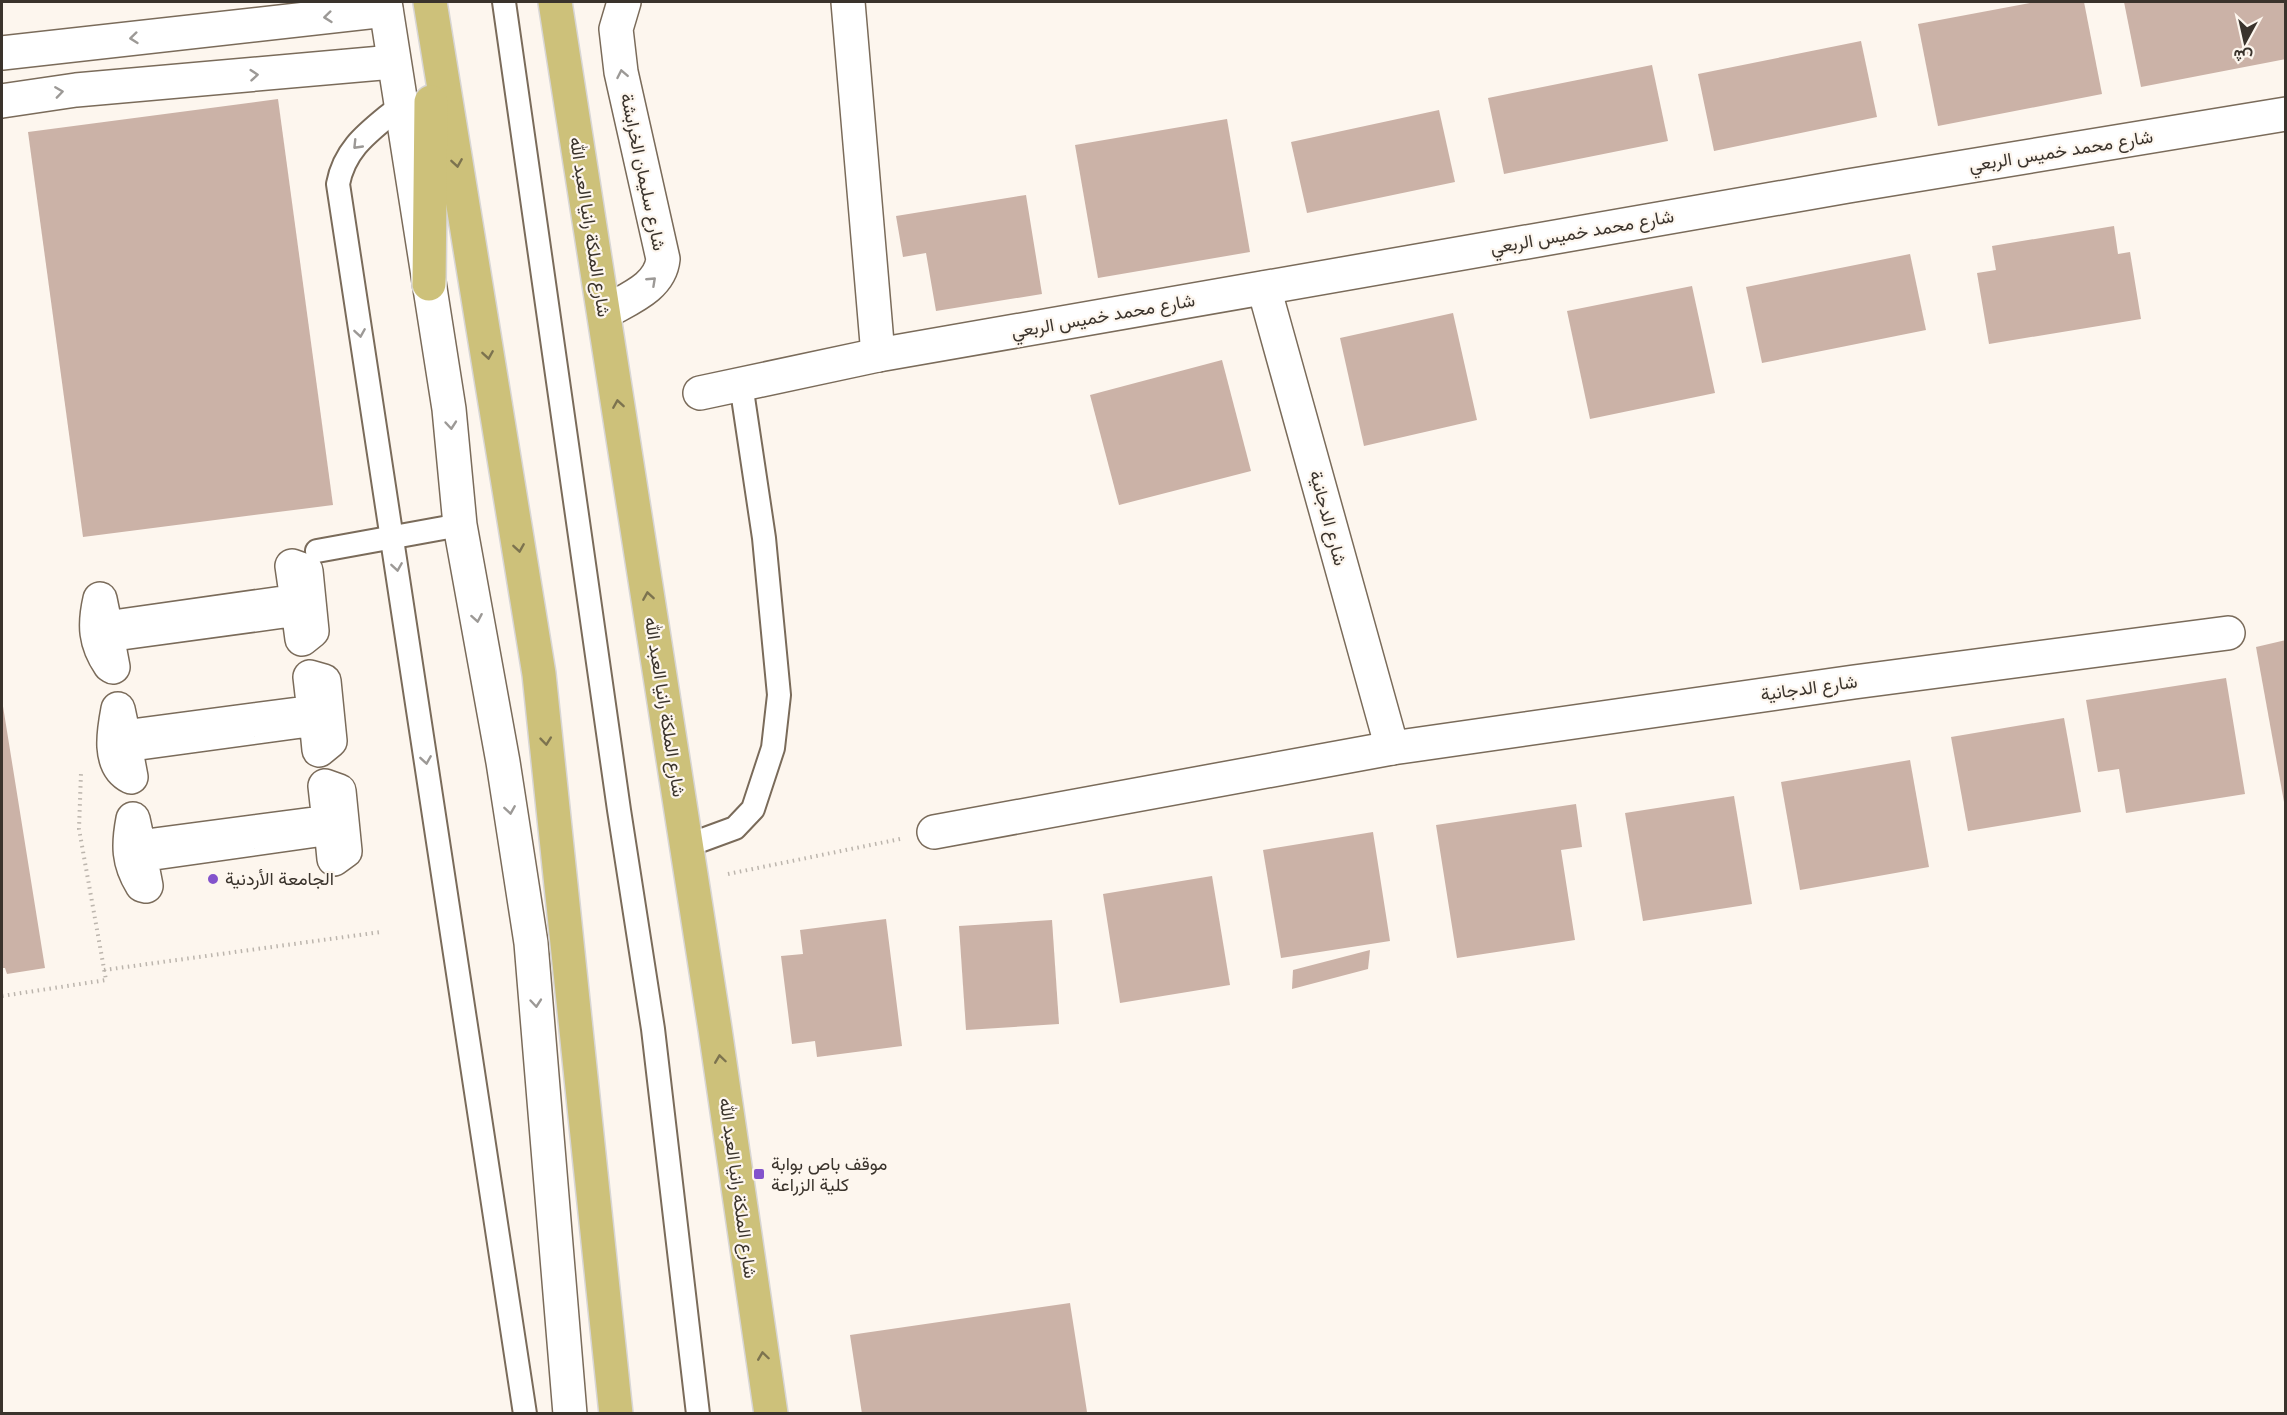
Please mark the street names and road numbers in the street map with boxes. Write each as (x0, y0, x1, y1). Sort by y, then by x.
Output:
street label: شارع سليمان الخرابشة (615, 91, 670, 253)
street label: شارع محمد خميس الربعي (1967, 126, 2155, 180)
street label: شارع الملكة رانيا العبد الله (564, 135, 615, 319)
street label: شارع محمد خميس الربعي (1488, 205, 1676, 263)
street label: شارع محمد خميس الربعي (1009, 289, 1197, 347)
street label: شارع الدجانية (1304, 468, 1351, 568)
street label: شارع الملكة رانيا العبد الله (639, 615, 690, 799)
street label: شارع الدجانية (1759, 670, 1859, 707)
street label: شارع الملكة رانيا العبد الله (713, 1096, 762, 1280)

